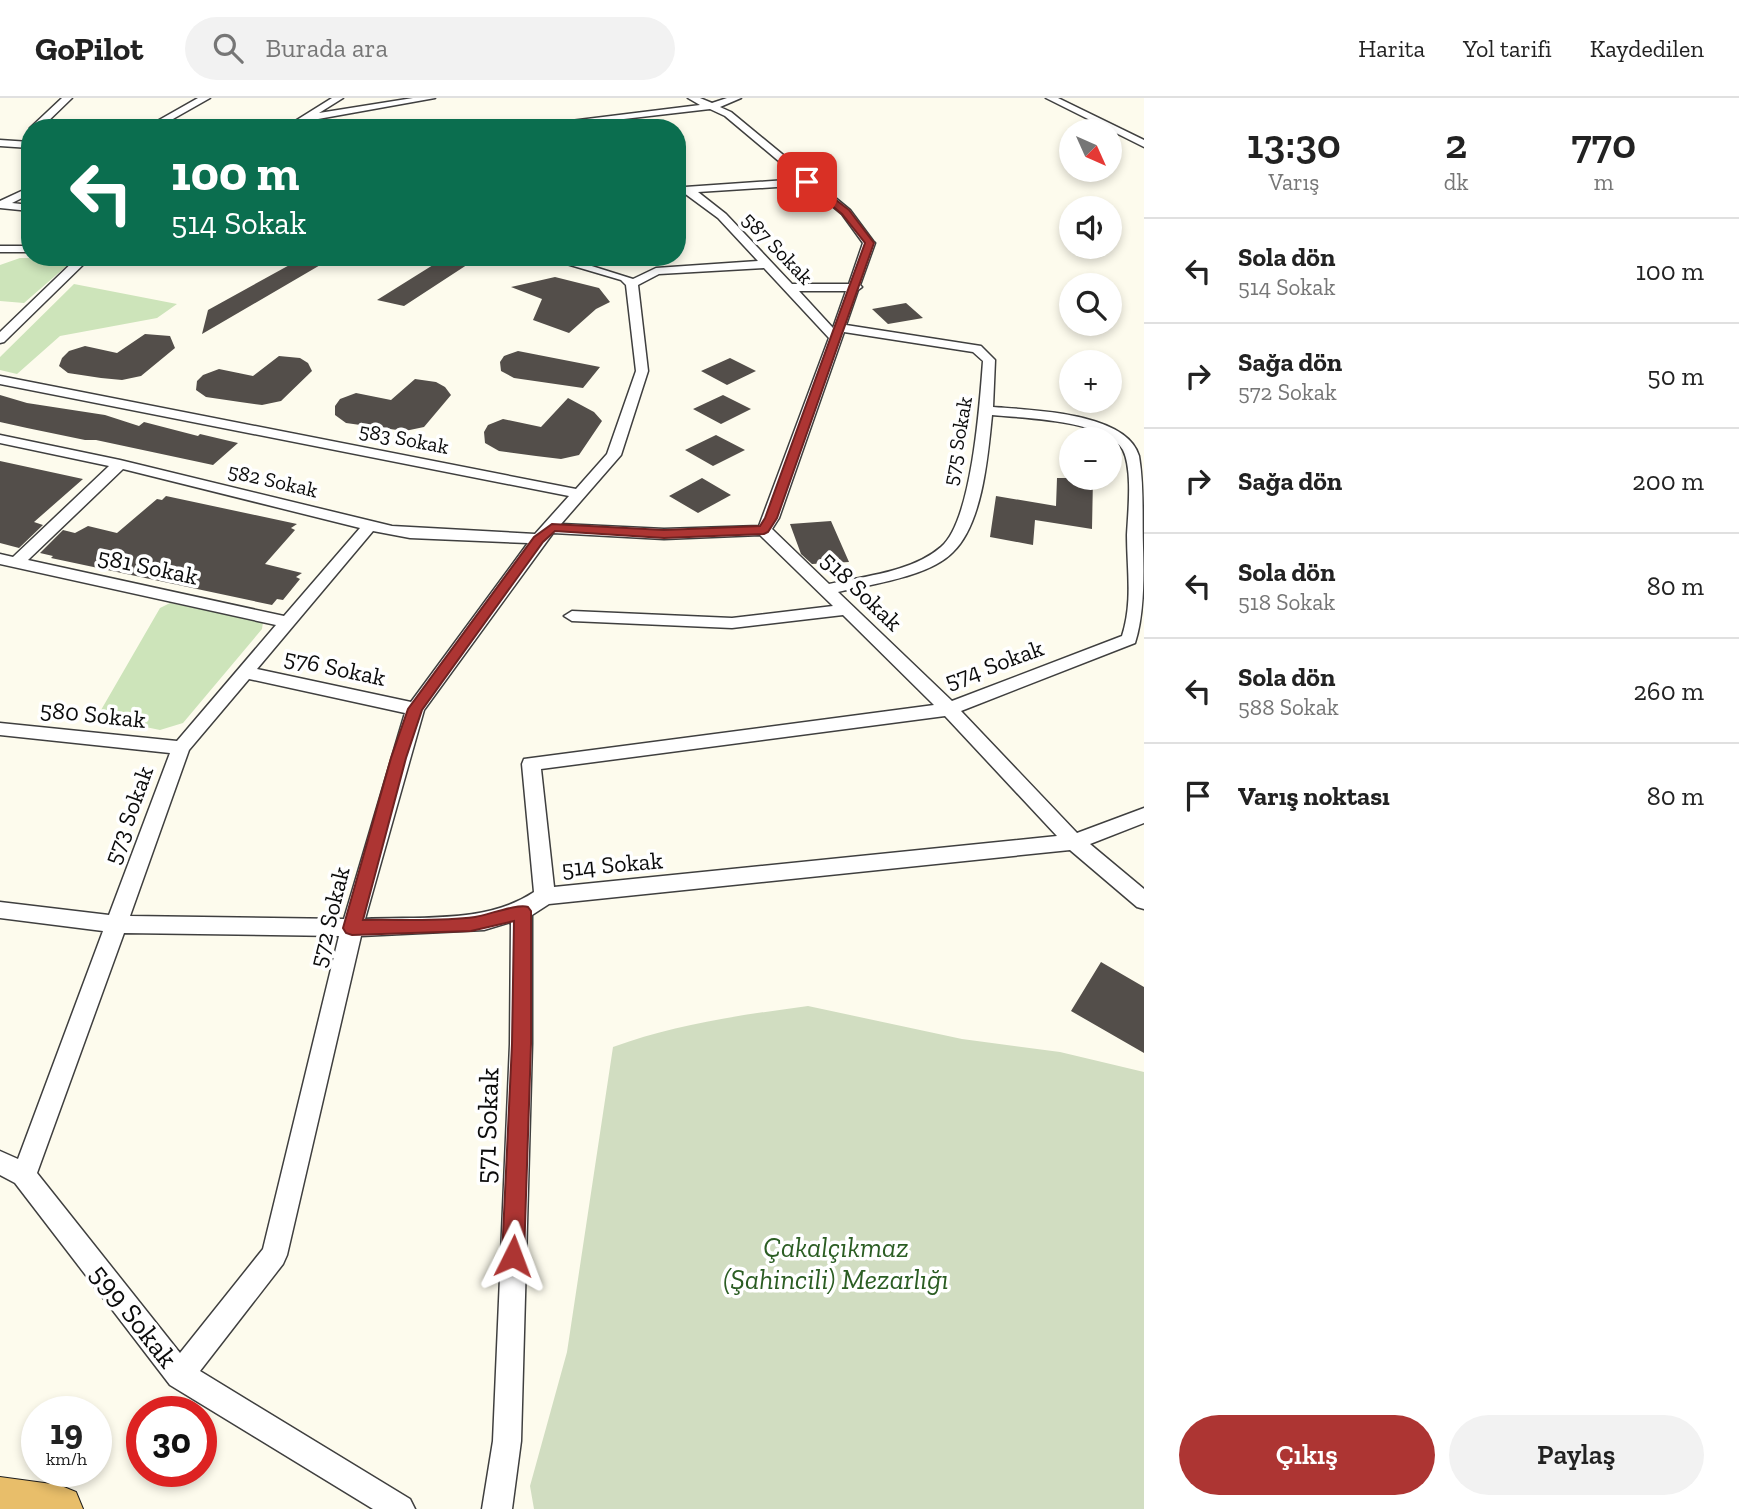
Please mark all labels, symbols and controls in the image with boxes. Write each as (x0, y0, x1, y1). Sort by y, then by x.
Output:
search box (185, 17, 675, 80)
text: GoPilot (35, 29, 143, 68)
icon: search (209, 29, 247, 67)
text: Burada ara (265, 32, 388, 64)
text: Harita (1358, 34, 1425, 63)
text: Yol tarifi (1463, 34, 1552, 63)
text: Kaydedilen (1590, 34, 1704, 63)
text: 13:30 (1247, 118, 1341, 169)
text: 2 (1445, 118, 1467, 169)
text: 770 (1571, 118, 1636, 169)
north arrow (1059, 119, 1122, 182)
map controls (1059, 119, 1122, 490)
text: 100 m (171, 144, 299, 203)
icon: left (56, 147, 147, 238)
pin (777, 152, 837, 212)
icon: arrive (788, 163, 826, 201)
text: Varış (1269, 168, 1319, 196)
text: dk (1444, 168, 1468, 196)
text: m (1594, 168, 1614, 196)
button: sound (1059, 196, 1122, 259)
text: 514 Sokak (171, 204, 306, 242)
street label: 587 Sokak (738, 207, 819, 289)
text: Sola dön (1238, 241, 1335, 273)
icon: left (1179, 252, 1217, 290)
text: 100 m (1636, 255, 1704, 287)
button: search (1059, 273, 1122, 336)
text: 514 Sokak (1238, 273, 1335, 301)
text: Sağa dön (1238, 346, 1342, 378)
button: + (1059, 350, 1122, 413)
icon: right (1179, 357, 1217, 395)
text: 50 m (1647, 360, 1704, 392)
text: 572 Sokak (1238, 378, 1337, 406)
street label: 575 Sokak (937, 394, 977, 488)
street label: 583 Sokak (357, 417, 451, 459)
button: − (1059, 427, 1122, 490)
street label: 582 Sokak (226, 458, 321, 502)
icon: right (1179, 462, 1217, 500)
text: Sağa dön (1238, 465, 1342, 497)
text: 200 m (1632, 465, 1704, 497)
street label: 581 Sokak (95, 541, 201, 591)
street label: 518 Sokak (815, 545, 909, 637)
text: Sola dön (1238, 556, 1335, 588)
icon: left (1179, 567, 1217, 605)
text: 80 m (1647, 570, 1704, 602)
text: 518 Sokak (1238, 588, 1335, 616)
street label: 574 Sokak (941, 633, 1048, 695)
street label: 576 Sokak (281, 642, 389, 692)
text: Sola dön (1238, 661, 1335, 693)
icon: left (1179, 672, 1217, 710)
text: 260 m (1633, 675, 1704, 707)
text: 588 Sokak (1238, 693, 1339, 721)
street label: 580 Sokak (39, 694, 148, 734)
street label: 573 Sokak (97, 761, 159, 868)
icon: arrive (1179, 777, 1217, 815)
text: Varış noktası (1238, 780, 1390, 812)
text: 80 m (1647, 780, 1704, 812)
street label: 514 Sokak (560, 845, 664, 883)
street label: 572 Sokak (302, 863, 356, 971)
street label: 571 Sokak (468, 1067, 506, 1185)
position arrow (476, 1219, 550, 1293)
park label: Çakalçıkmaz (Şahincili) Mezarlığı (723, 1231, 949, 1296)
street label: 599 Sokak (83, 1258, 185, 1375)
speed limit sign: 30 (126, 1396, 217, 1487)
text: 19 (50, 1411, 83, 1453)
button: Çıkış (1179, 1415, 1435, 1495)
button: Paylaş (1449, 1415, 1704, 1495)
text: km/h (46, 1448, 87, 1470)

